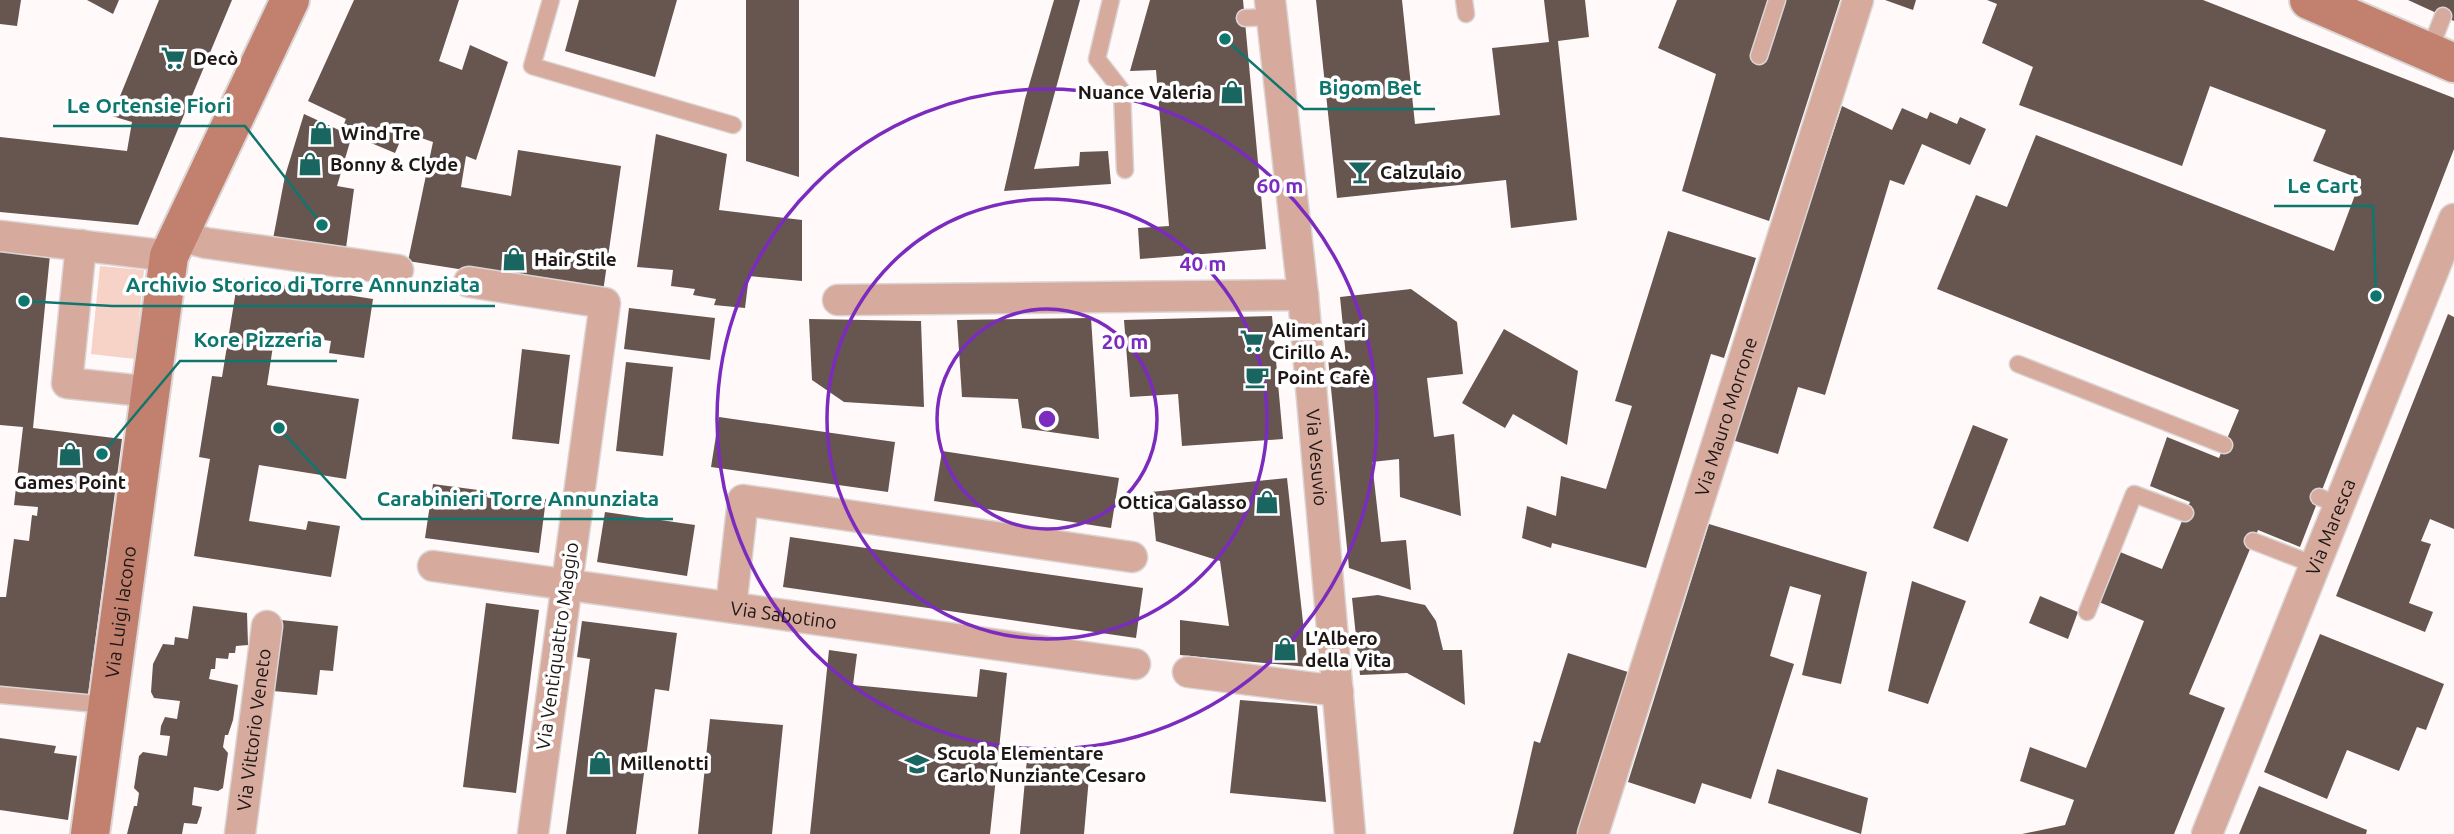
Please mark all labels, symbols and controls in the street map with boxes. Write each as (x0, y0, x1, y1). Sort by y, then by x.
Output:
supermarket icon: Decò (159, 44, 187, 72)
place label: Decò (193, 47, 238, 69)
callout: Bigom Bet (1304, 67, 1435, 109)
text: Bigom Bet (1319, 75, 1421, 99)
shop icon: Nuance Valeria (1218, 78, 1246, 106)
place label: Nuance Valeria (1078, 81, 1212, 103)
callout: Le Ortensie Fiori (53, 84, 245, 126)
text: Le Ortensie Fiori (67, 93, 231, 117)
shop icon: Wind Tre (307, 119, 335, 147)
place label: Wind Tre (341, 122, 421, 144)
shop icon: Bonny & Clyde (296, 150, 324, 178)
place label: Bonny & Clyde (330, 153, 458, 175)
bar icon: Calzulaio (1346, 158, 1374, 186)
place label: Calzulaio (1380, 161, 1462, 183)
callout: Le Cart (2274, 164, 2373, 206)
text: 60 m (1257, 173, 1303, 197)
text: Le Cart (2287, 173, 2359, 197)
shop icon: Hair Stile (500, 245, 528, 273)
place label: Hair Stile (534, 248, 617, 270)
text: 40 m (1180, 251, 1226, 275)
callout: Archivio Storico di Torre Annunziata (112, 264, 495, 306)
text: Archivio Storico di Torre Annunziata (126, 272, 480, 296)
callout: Kore Pizzeria (180, 319, 337, 361)
place label: Alimentari Cirillo A. (1272, 319, 1366, 363)
text: Kore Pizzeria (194, 327, 322, 351)
supermarket icon: Alimentari Cirillo A. (1238, 327, 1266, 355)
text: 20 m (1102, 329, 1148, 353)
street label: Via Mauro Morrone (1690, 334, 1761, 499)
cafe icon: Point Cafè (1243, 363, 1271, 391)
place label: Point Cafè (1277, 366, 1371, 388)
centre of rings (1035, 407, 1059, 431)
street label: Via Vesuvio (1302, 408, 1332, 507)
shop icon: Games Point (56, 440, 84, 468)
place label: Games Point (14, 471, 126, 493)
street label: Via Maresca (2301, 475, 2360, 578)
callout: Carabinieri Torre Annunziata (362, 477, 673, 519)
text: Carabinieri Torre Annunziata (377, 486, 659, 510)
shop icon: Ottica Galasso (1253, 488, 1281, 516)
place label: Ottica Galasso (1117, 491, 1247, 513)
street label: Via Ventiquattro Maggio (532, 541, 582, 751)
street label: Via Luigi Iacono (100, 545, 140, 679)
street label: Via Sabotino (729, 597, 838, 633)
place label: L'Albero della Vita (1305, 627, 1391, 671)
shop icon: L'Albero della Vita (1271, 635, 1299, 663)
street label: Via Vittorio Veneto (232, 647, 275, 813)
place label: Scuola Elementare Carlo Nunziante Cesaro (937, 742, 1146, 786)
shop icon: Millenotti (586, 749, 614, 777)
school or university icon: Scuola Elementare Carlo Nunziante Cesaro (903, 750, 931, 778)
place label: Millenotti (620, 752, 709, 774)

